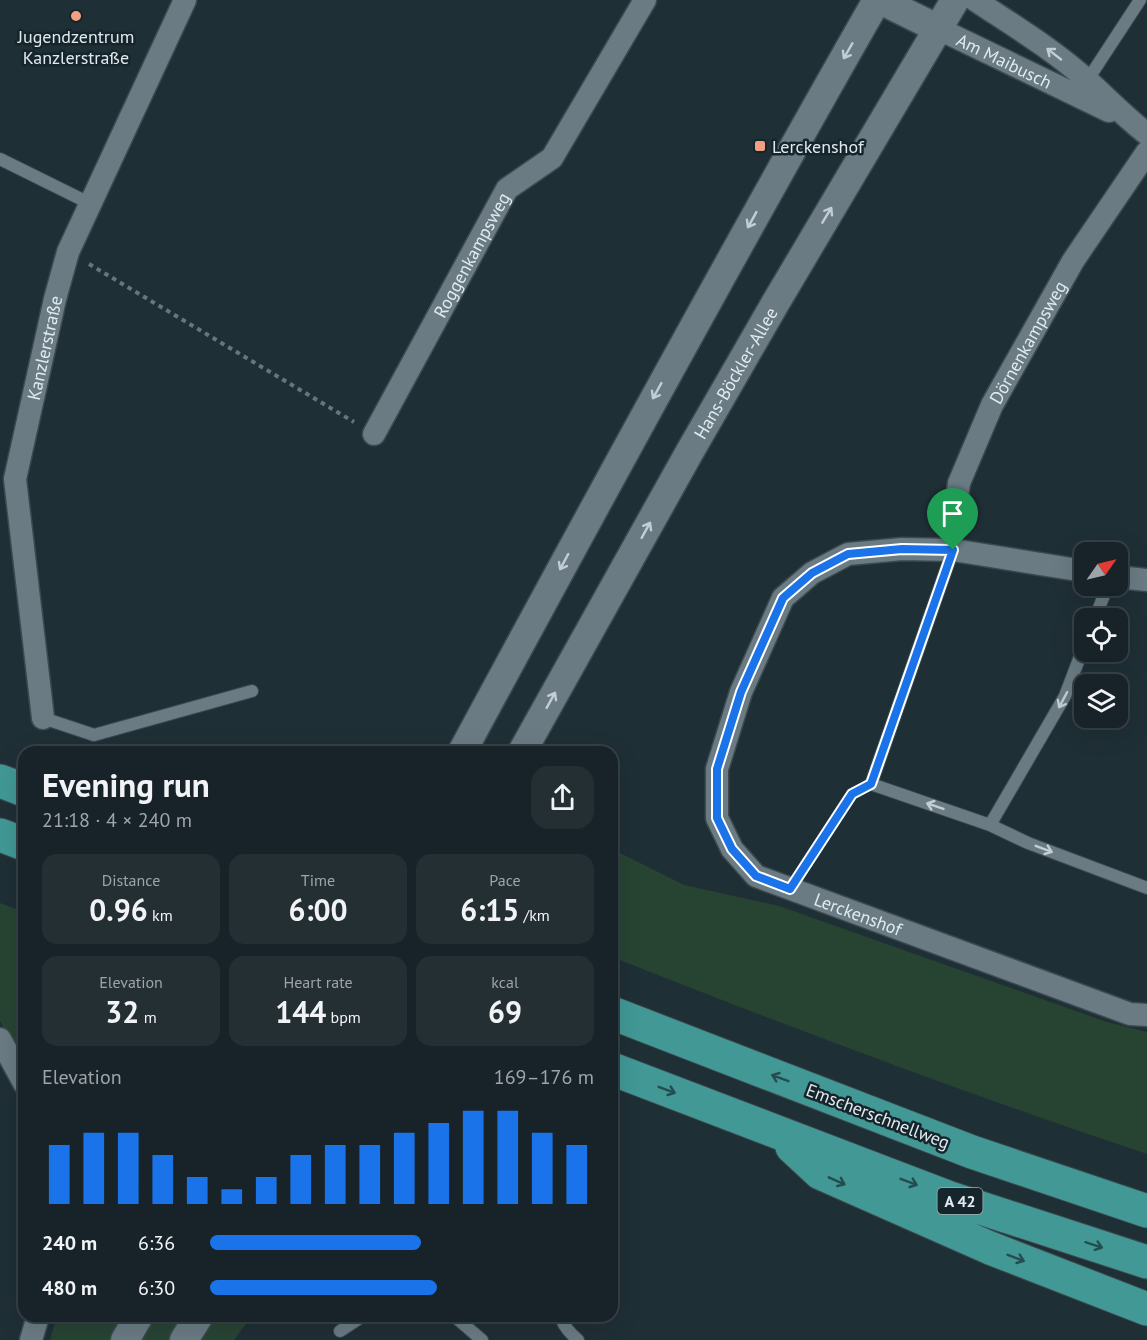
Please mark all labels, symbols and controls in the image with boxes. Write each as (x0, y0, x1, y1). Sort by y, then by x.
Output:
marker: Jugendzentrum Kanzlerstraße (69, 9, 83, 23)
place label: Jugendzentrum Kanzlerstraße (17, 25, 134, 69)
street label: Am Maibusch (953, 28, 1056, 93)
one-way arrow (842, 42, 854, 59)
one-way arrow (1046, 48, 1062, 61)
place label: Lerckenshof (772, 135, 865, 158)
marker: Lerckenshof (753, 139, 767, 153)
street label: Roggenkampsweg (428, 188, 515, 321)
one-way arrow (821, 207, 833, 224)
one-way arrow (746, 211, 758, 228)
street label: Dörnenkampsweg (984, 277, 1071, 408)
street label: Kanzlerstraße (21, 293, 67, 402)
street label: Hans-Böckler-Allee (688, 303, 782, 443)
one-way arrow (651, 382, 663, 399)
pin (927, 488, 978, 550)
icon: arrive (936, 497, 969, 530)
one-way arrow (640, 522, 652, 539)
north arrow (1074, 542, 1128, 596)
map controls (1074, 542, 1128, 728)
one-way arrow (558, 553, 570, 570)
button: locate (1074, 608, 1128, 662)
button: layers (1074, 674, 1128, 728)
one-way arrow (1057, 691, 1068, 709)
one-way arrow (546, 692, 557, 710)
text: Evening run (42, 763, 210, 806)
button: share (531, 766, 594, 829)
one-way arrow (926, 800, 945, 811)
text: 21:18 · 4 × 240 m (42, 807, 192, 833)
one-way arrow (1034, 844, 1052, 855)
text: Distance (102, 870, 160, 890)
text: Time (301, 870, 335, 890)
text: Pace (489, 870, 521, 890)
street label: Lerckenshof (811, 887, 906, 941)
text: 0.96 (89, 890, 148, 929)
text: 6:00 (288, 890, 348, 929)
text: 6:15 (460, 890, 519, 929)
text: km (148, 905, 173, 925)
text: /km (519, 905, 550, 925)
text: Elevation (99, 972, 163, 992)
text: Heart rate (283, 972, 353, 992)
text: kcal (491, 972, 519, 992)
text: 32 (105, 992, 139, 1031)
text: 144 (275, 992, 326, 1031)
text: 69 (488, 992, 522, 1031)
text: m (139, 1007, 157, 1027)
text: bpm (326, 1007, 361, 1027)
text: Elevation (42, 1064, 122, 1090)
text: 169–176 m (494, 1064, 594, 1090)
one-way arrow (772, 1072, 790, 1083)
street label: Emscherschnellweg (803, 1078, 953, 1154)
one-way arrow (657, 1085, 675, 1096)
one-way arrow (828, 1175, 846, 1187)
one-way arrow (899, 1177, 918, 1188)
road number: A 42 (938, 1188, 982, 1214)
text: 240 m (42, 1230, 97, 1256)
text: 6:36 (138, 1230, 175, 1256)
one-way arrow (1084, 1240, 1103, 1251)
one-way arrow (1006, 1254, 1025, 1265)
text: 480 m (42, 1275, 97, 1301)
text: 6:30 (138, 1275, 175, 1301)

